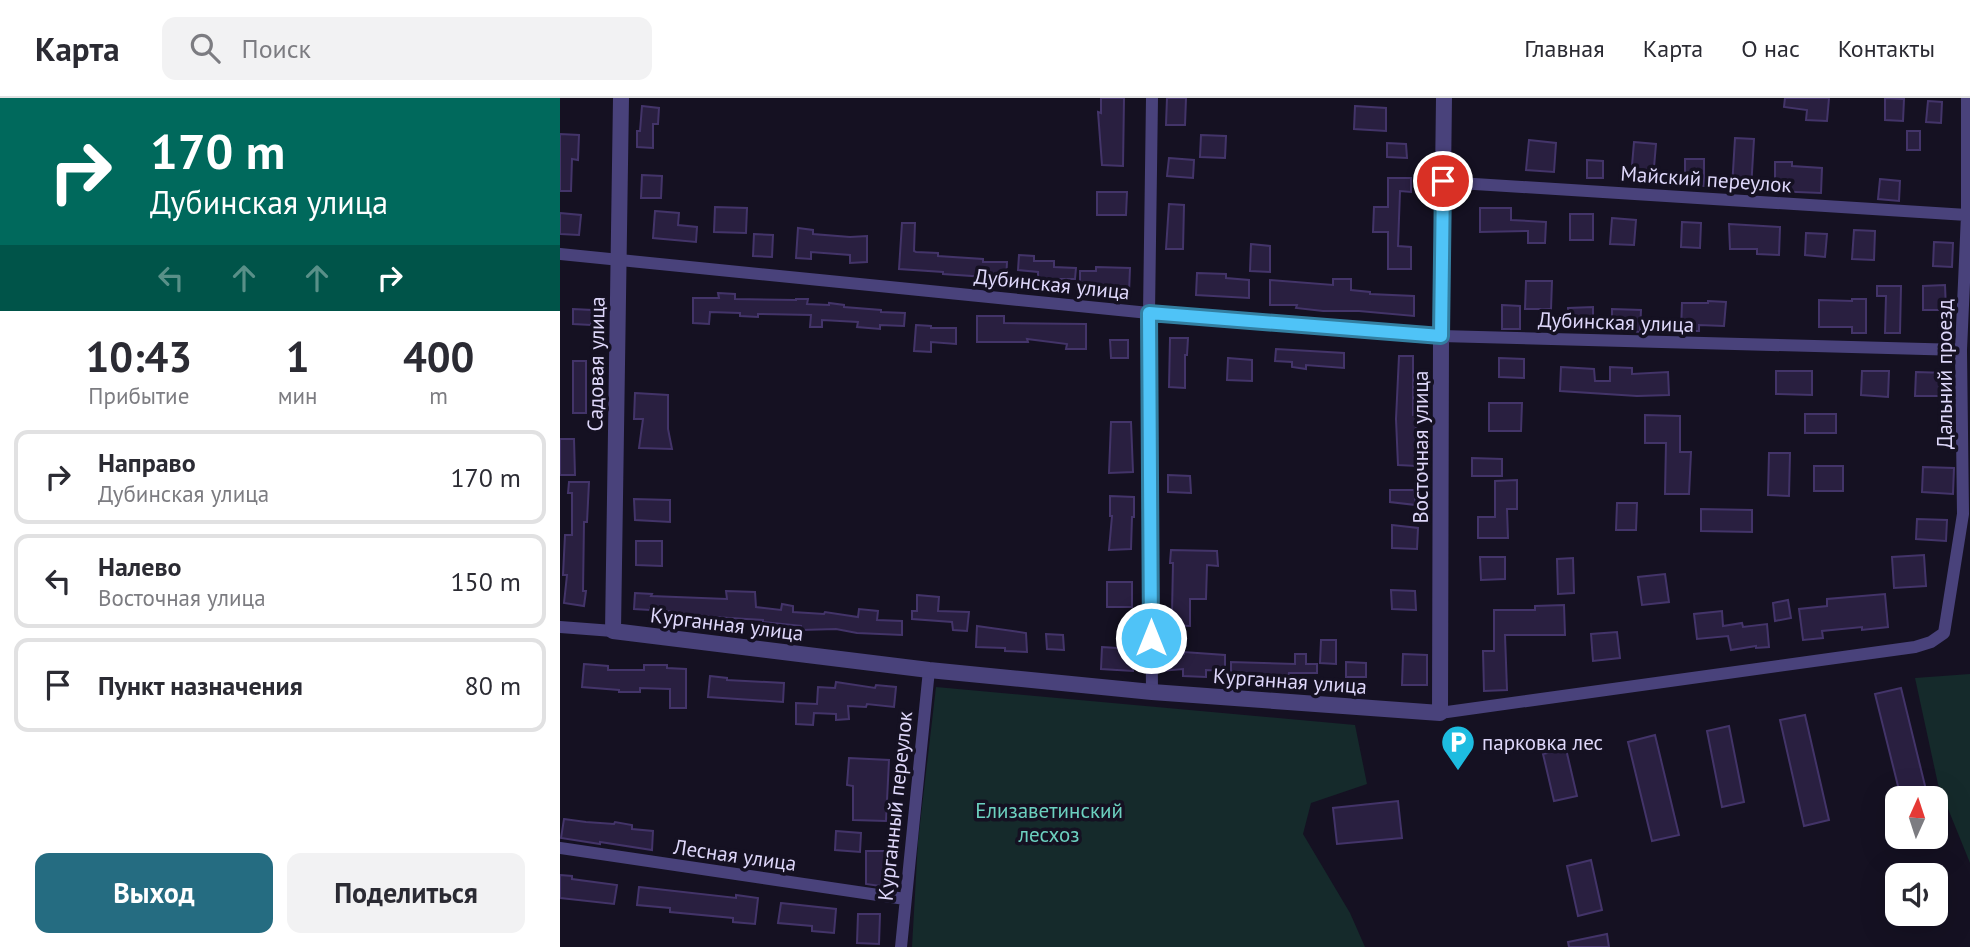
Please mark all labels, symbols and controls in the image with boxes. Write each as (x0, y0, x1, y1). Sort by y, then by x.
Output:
search box (162, 17, 652, 80)
text: Карта (35, 27, 120, 70)
icon: search (186, 29, 224, 67)
text: Поиск (242, 32, 311, 65)
text: Главная (1524, 33, 1605, 64)
text: Карта (1643, 33, 1703, 64)
text: О нас (1741, 33, 1800, 64)
text: Контакты (1838, 33, 1935, 64)
text: 170 m (150, 119, 285, 183)
icon: right (35, 126, 126, 217)
pin (1413, 151, 1473, 211)
street label: Майский переулок (1620, 160, 1792, 198)
icon: arrive (1424, 162, 1462, 200)
text: Дубинская улица (150, 181, 388, 223)
icon: left (152, 259, 190, 297)
icon: ahead (225, 259, 263, 297)
icon: ahead (298, 259, 336, 297)
icon: right (371, 259, 409, 297)
street label: Дубинская улица (973, 262, 1131, 306)
street label: Садовая улица (581, 296, 611, 432)
street label: Дальний проезд (1931, 299, 1958, 449)
street label: Дубинская улица (1537, 306, 1695, 338)
text: 10:43 (86, 329, 192, 384)
text: 1 (286, 329, 309, 384)
text: 400 (403, 329, 474, 384)
street label: Восточная улица (1407, 370, 1434, 524)
text: Прибытие (88, 381, 189, 410)
text: мин (278, 381, 317, 410)
text: m (429, 381, 448, 410)
text: Направо (98, 446, 196, 479)
icon: right (39, 458, 77, 496)
text: 170 m (450, 461, 521, 494)
text: Дубинская улица (98, 479, 269, 508)
text: Налево (98, 550, 182, 583)
icon: left (39, 562, 77, 600)
text: 150 m (450, 565, 521, 598)
text: Восточная улица (98, 583, 266, 612)
street label: Курганная улица (649, 601, 805, 647)
position arrow (1114, 601, 1188, 675)
street label: Курганная улица (1212, 662, 1368, 700)
icon: arrive (39, 666, 77, 704)
text: Пункт назначения (98, 669, 303, 702)
text: 80 m (465, 669, 521, 702)
street label: Курганный переулок (872, 710, 918, 902)
parking icon: парковка лес (1439, 723, 1477, 772)
place label: парковка лес (1482, 729, 1603, 756)
north arrow (1885, 786, 1948, 849)
map controls (1885, 786, 1948, 926)
park label: Елизаветинский лесхоз (975, 797, 1123, 848)
street label: Лесная улица (671, 833, 798, 877)
button: Выход (35, 853, 273, 933)
button: Поделиться (287, 853, 525, 933)
button: sound (1885, 863, 1948, 926)

